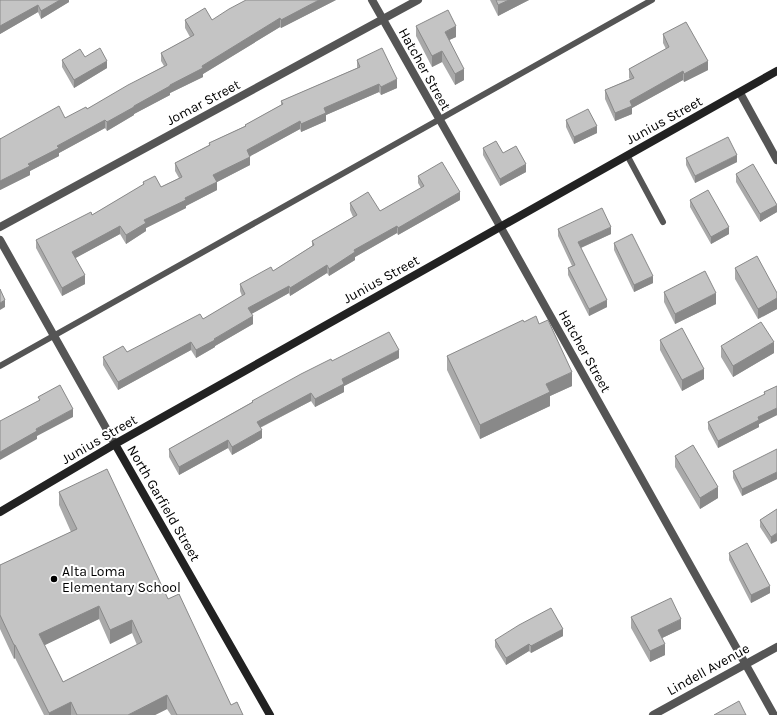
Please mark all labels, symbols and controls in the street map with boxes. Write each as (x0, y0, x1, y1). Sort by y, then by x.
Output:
street label: Hatcher Street (395, 25, 454, 114)
street label: Jomar Street (164, 76, 243, 129)
street label: Junius Street (623, 93, 705, 148)
street label: Junius Street (340, 252, 422, 307)
street label: Hatcher Street (555, 307, 614, 396)
street label: Junius Street (58, 411, 140, 468)
street label: North Garfield Street (123, 442, 204, 564)
place label: Alta Loma Elementary School (62, 563, 181, 596)
marker: Alta Loma Elementary School (49, 574, 59, 584)
street label: Lindell Avenue (664, 640, 753, 699)

